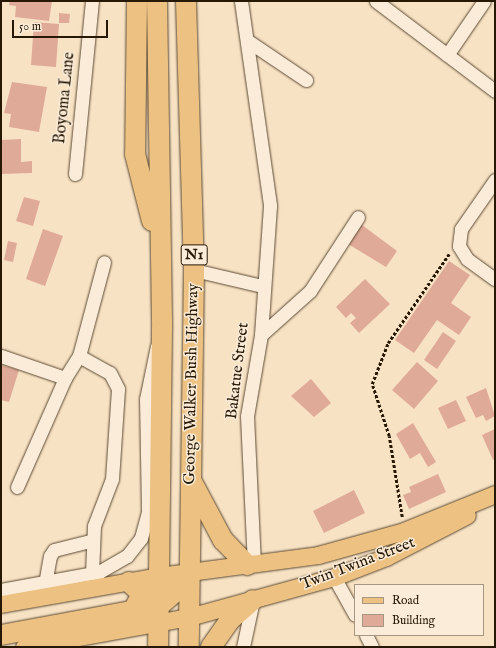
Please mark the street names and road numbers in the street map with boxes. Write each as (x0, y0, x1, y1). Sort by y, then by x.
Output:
street label: Boyoma Lane (51, 51, 79, 145)
road number: N1 (180, 242, 208, 268)
street label: George Walker Bush Highway (181, 283, 203, 485)
street label: Bakatue Street (223, 322, 253, 420)
street label: Twin Twina Street (298, 533, 418, 595)

